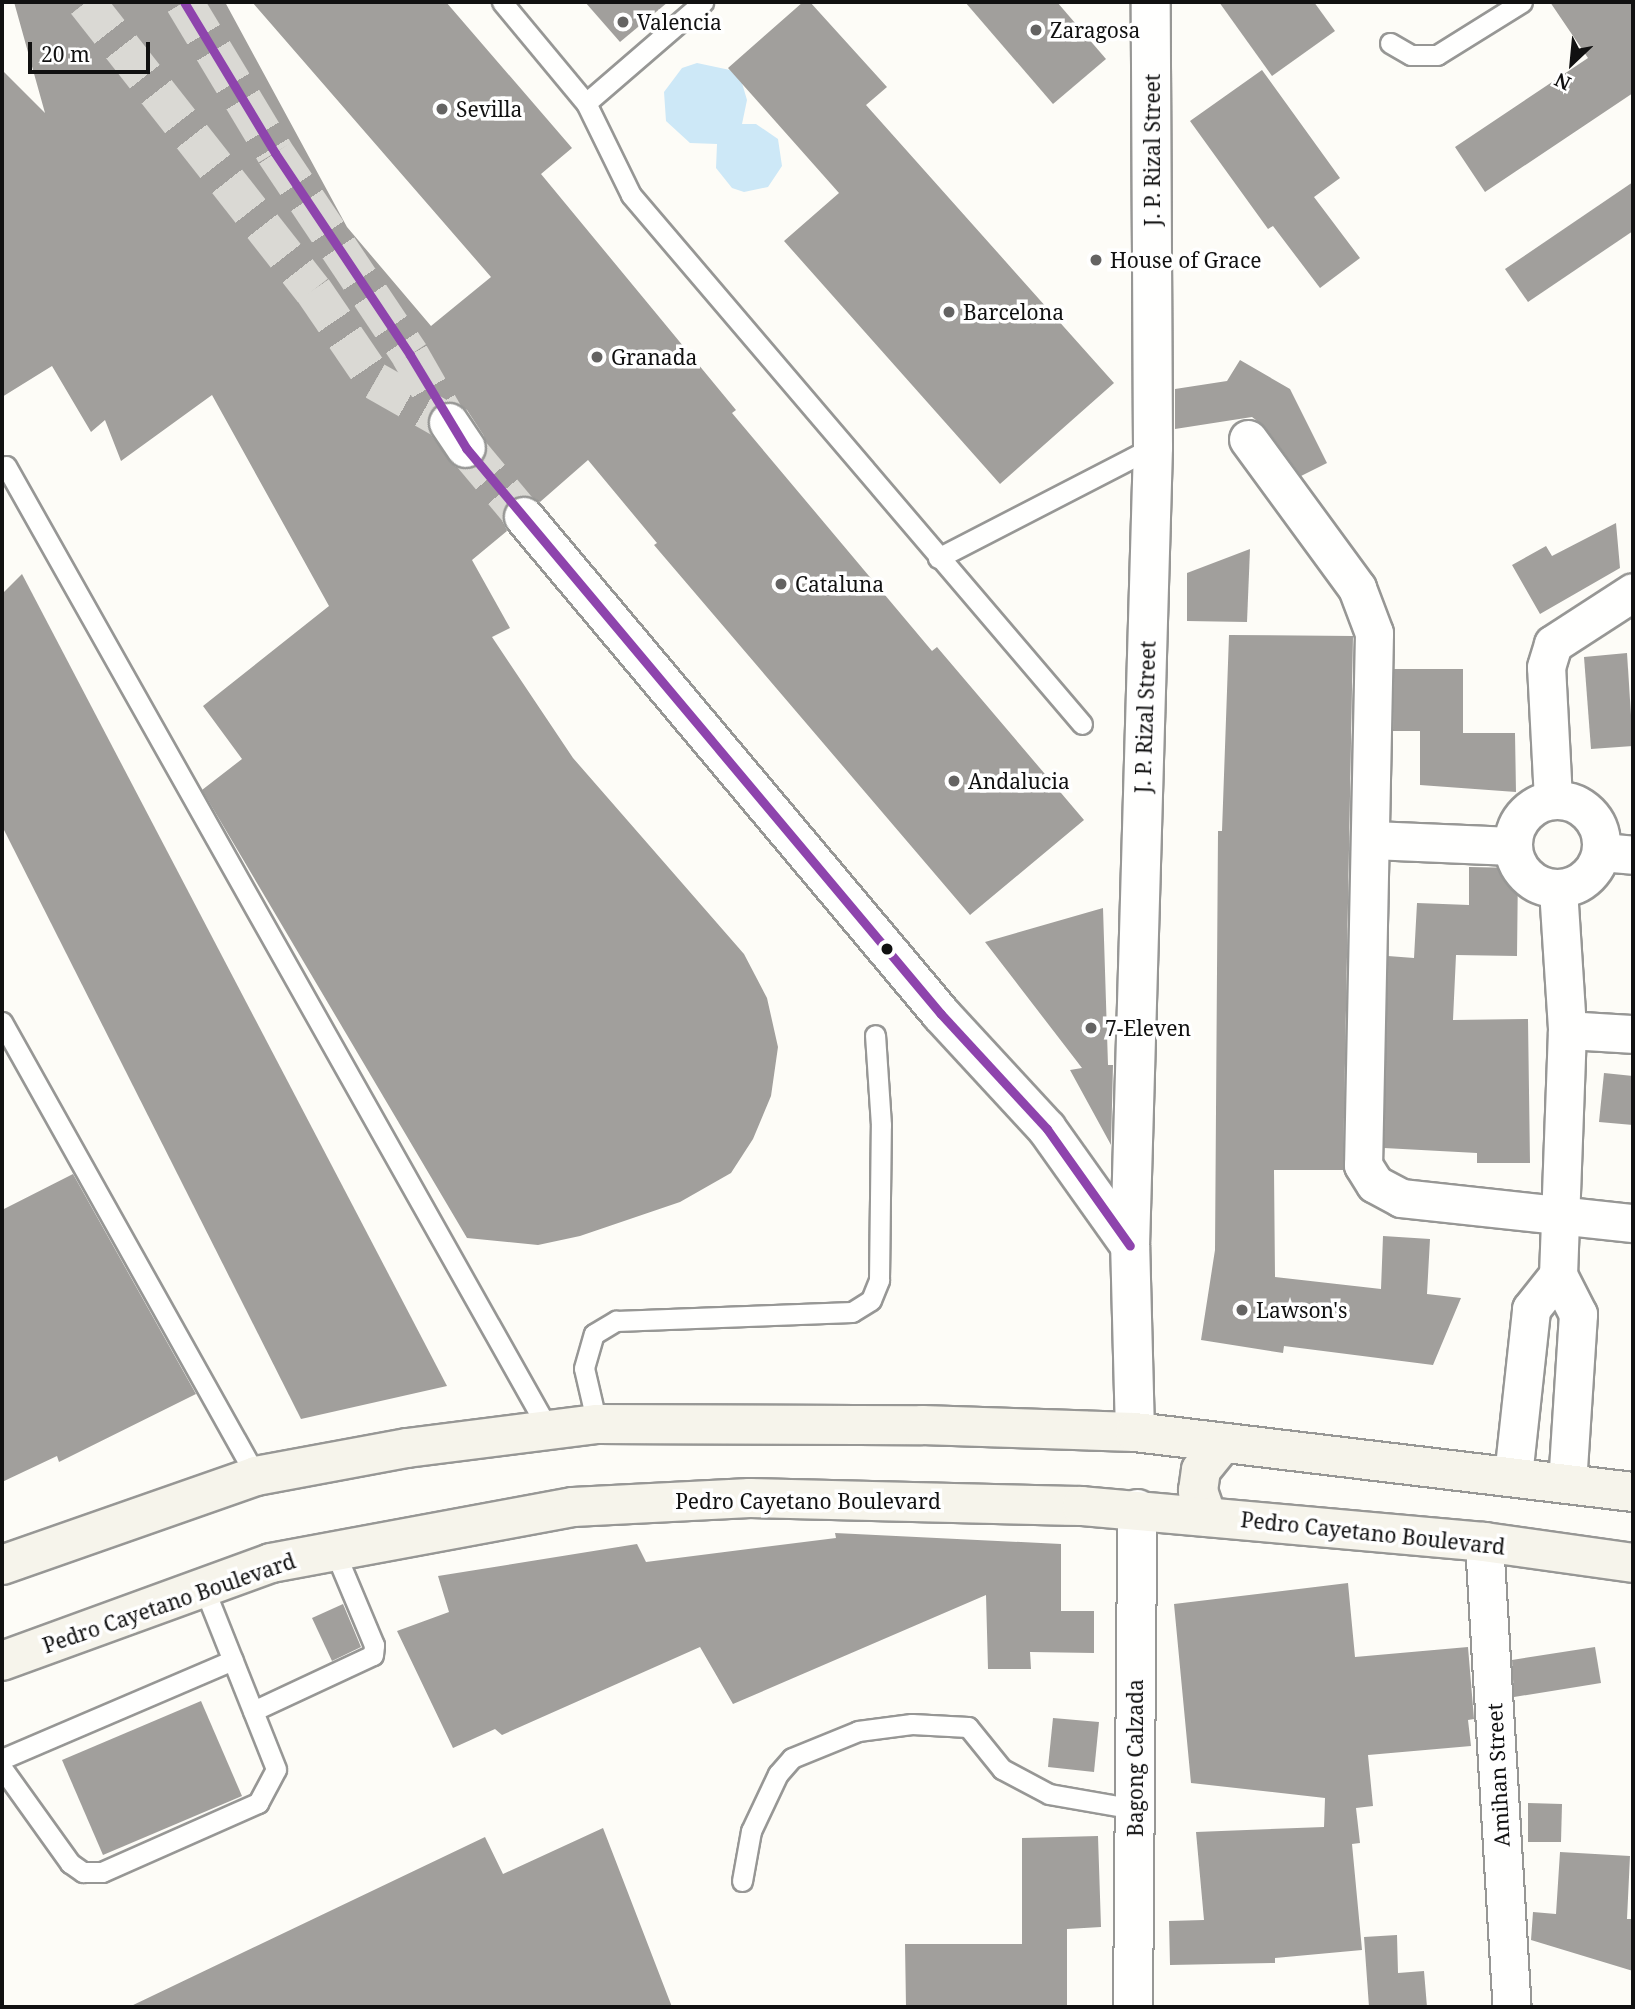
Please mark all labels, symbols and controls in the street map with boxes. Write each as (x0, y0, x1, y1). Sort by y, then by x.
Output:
place label: Valencia (637, 9, 722, 35)
marker: Valencia (615, 14, 631, 30)
place label: Zaragosa (1050, 17, 1140, 43)
marker: Zaragosa (1028, 22, 1044, 38)
scale bar (32, 28, 154, 72)
north arrow (1537, 28, 1607, 98)
text: 20 m (41, 40, 90, 68)
text: N (1550, 67, 1575, 97)
street label: J. P. Rizal Street (1139, 74, 1165, 226)
place label: Sevilla (456, 96, 522, 122)
marker: Sevilla (434, 101, 450, 117)
place label: House of Grace (1110, 247, 1261, 273)
marker: House of Grace (1088, 252, 1104, 268)
place label: Barcelona (963, 299, 1064, 325)
marker: Barcelona (941, 304, 957, 320)
place label: Granada (611, 344, 697, 370)
marker: Granada (589, 349, 605, 365)
place label: Cataluna (795, 571, 884, 597)
marker: Cataluna (773, 576, 789, 592)
street label: J. P. Rizal Street (1130, 640, 1160, 794)
place label: Andalucia (968, 768, 1070, 794)
marker: Andalucia (946, 773, 962, 789)
unlabelled marker (880, 942, 894, 956)
place label: 7-Eleven (1105, 1015, 1191, 1041)
marker: 7-Eleven (1083, 1020, 1099, 1036)
place label: Lawson's (1256, 1297, 1347, 1323)
marker: Lawson's (1234, 1302, 1250, 1318)
street label: Pedro Cayetano Boulevard (675, 1488, 941, 1514)
street label: Pedro Cayetano Boulevard (1240, 1507, 1506, 1559)
street label: Pedro Cayetano Boulevard (39, 1548, 299, 1658)
street label: Bagong Calzada (1122, 1679, 1148, 1837)
street label: Amihan Street (1482, 1702, 1514, 1848)

